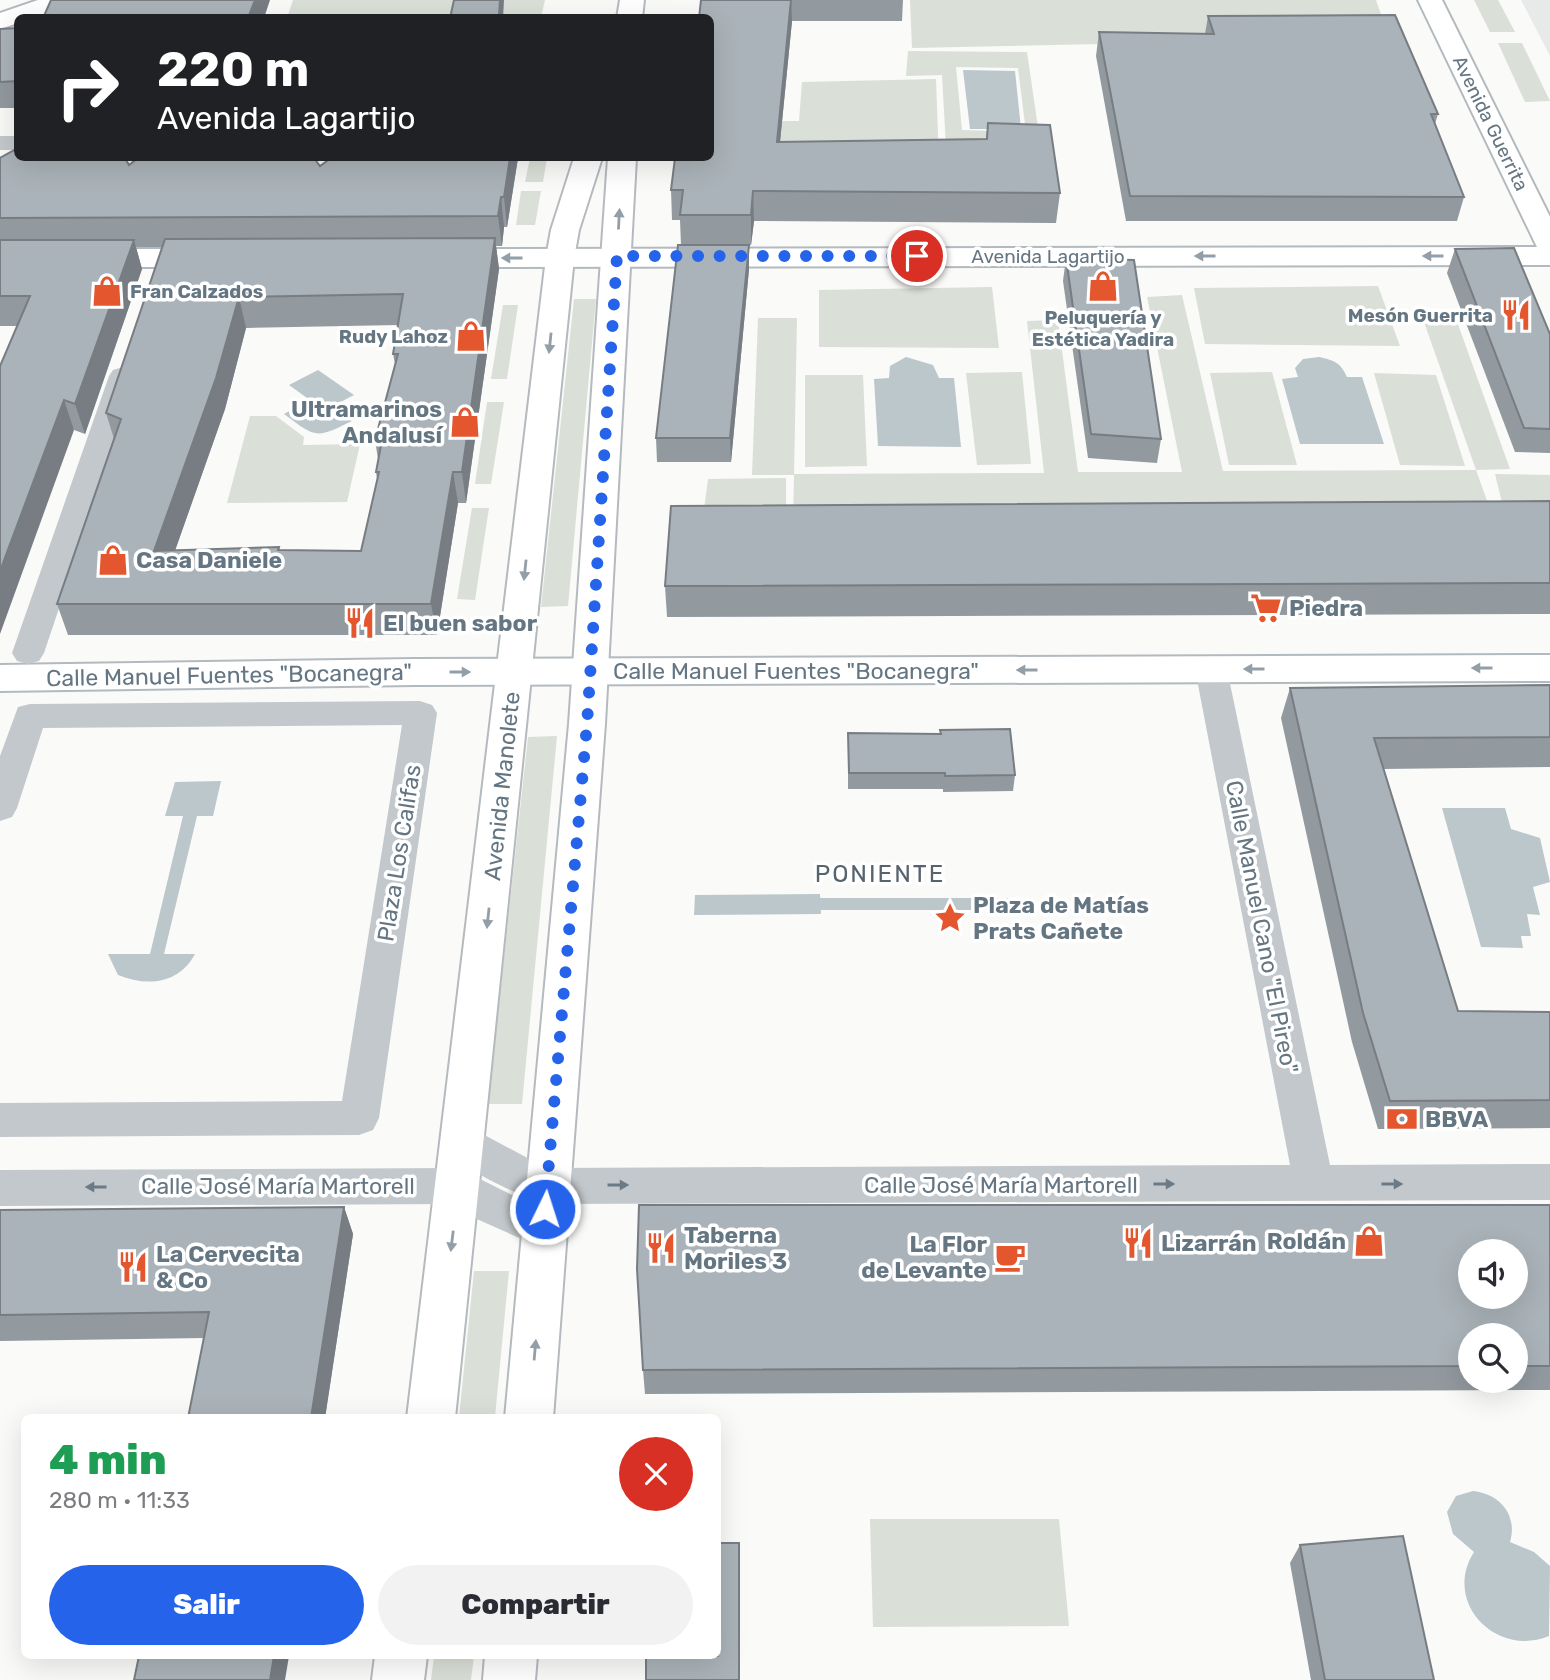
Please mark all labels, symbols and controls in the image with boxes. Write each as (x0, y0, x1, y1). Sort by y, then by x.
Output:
text: 220 m (157, 40, 309, 98)
icon: right (42, 42, 133, 133)
street label: Avenida Guerrita (1448, 52, 1533, 195)
text: Avenida Lagartijo (157, 99, 416, 137)
one-way arrow (614, 208, 625, 230)
pin (887, 226, 947, 286)
icon: arrive (898, 237, 936, 275)
street label: Avenida Lagartijo (971, 245, 1125, 268)
one-way arrow (1194, 250, 1216, 262)
one-way arrow (1422, 250, 1444, 262)
one-way arrow (501, 252, 523, 264)
shop icon: Peluquería y Estética Yadira (1086, 269, 1120, 303)
shop icon: Fran Calzados (90, 274, 124, 308)
place label: Fran Calzados (130, 280, 263, 303)
restaurant icon: Mesón Guerrita (1499, 298, 1533, 332)
place label: Mesón Guerrita (1348, 304, 1493, 327)
place label: Peluquería y Estética Yadira (1032, 306, 1174, 351)
shop icon: Rudy Lahoz (454, 319, 488, 353)
place label: Rudy Lahoz (339, 325, 448, 348)
one-way arrow (544, 333, 555, 355)
place label: Ultramarinos Andalusí (291, 395, 444, 449)
shop icon: Ultramarinos Andalusí (448, 405, 482, 439)
shop icon: Casa Daniele (96, 543, 130, 577)
place label: Casa Daniele (136, 546, 282, 574)
one-way arrow (519, 559, 530, 581)
supermarket icon: Piedra (1249, 591, 1283, 625)
place label: Piedra (1289, 594, 1363, 622)
restaurant icon: El buen sabor (343, 606, 377, 640)
place label: El buen sabor (383, 609, 538, 637)
street label: Calle Manuel Fuentes "Bocanegra" (613, 657, 979, 685)
street label: Calle Manuel Fuentes "Bocanegra" (46, 658, 412, 692)
one-way arrow (1471, 662, 1493, 674)
one-way arrow (1243, 663, 1265, 675)
one-way arrow (1016, 664, 1038, 676)
one-way arrow (449, 666, 471, 678)
street label: Avenida Manolete (478, 690, 526, 882)
street label: Plaza Los Califas (371, 763, 427, 943)
street label: Calle Manuel Cano "El Pireo" (1220, 778, 1304, 1076)
district label: PONIENTE (815, 860, 945, 888)
place label: Plaza de Matías Prats Cañete (973, 891, 1149, 945)
place icon: Plaza de Matías Prats Cañete (933, 901, 967, 935)
one-way arrow (482, 907, 493, 929)
bank icon: BBVA (1385, 1102, 1419, 1136)
place label: BBVA (1425, 1105, 1489, 1133)
street label: Calle José María Martorell (864, 1171, 1138, 1199)
street label: Calle José María Martorell (141, 1172, 415, 1200)
position arrow (508, 1172, 582, 1246)
one-way arrow (1153, 1178, 1175, 1190)
one-way arrow (1381, 1178, 1403, 1190)
one-way arrow (607, 1179, 629, 1191)
one-way arrow (85, 1181, 107, 1193)
place label: Taberna Moriles 3 (684, 1221, 787, 1275)
shop icon: Roldán (1352, 1224, 1386, 1258)
restaurant icon: Lizarrán (1121, 1226, 1155, 1260)
place label: Roldán (1267, 1227, 1346, 1255)
place label: Lizarrán (1161, 1229, 1257, 1257)
one-way arrow (447, 1230, 458, 1252)
place label: La Flor de Levante (861, 1230, 988, 1284)
restaurant icon: Taberna Moriles 3 (644, 1231, 678, 1265)
map controls (1458, 1239, 1528, 1393)
button: sound (1458, 1239, 1528, 1309)
place label: La Cervecita & Co (156, 1240, 300, 1294)
cafe icon: La Flor de Levante (993, 1240, 1027, 1274)
restaurant icon: La Cervecita & Co (116, 1250, 150, 1284)
button: search (1458, 1323, 1528, 1393)
one-way arrow (530, 1338, 541, 1360)
text: 4 min (49, 1435, 167, 1485)
button: close (619, 1437, 693, 1511)
text: 280 m · 11:33 (49, 1486, 190, 1514)
button: Salir (49, 1565, 364, 1645)
button: Compartir (378, 1565, 693, 1645)

